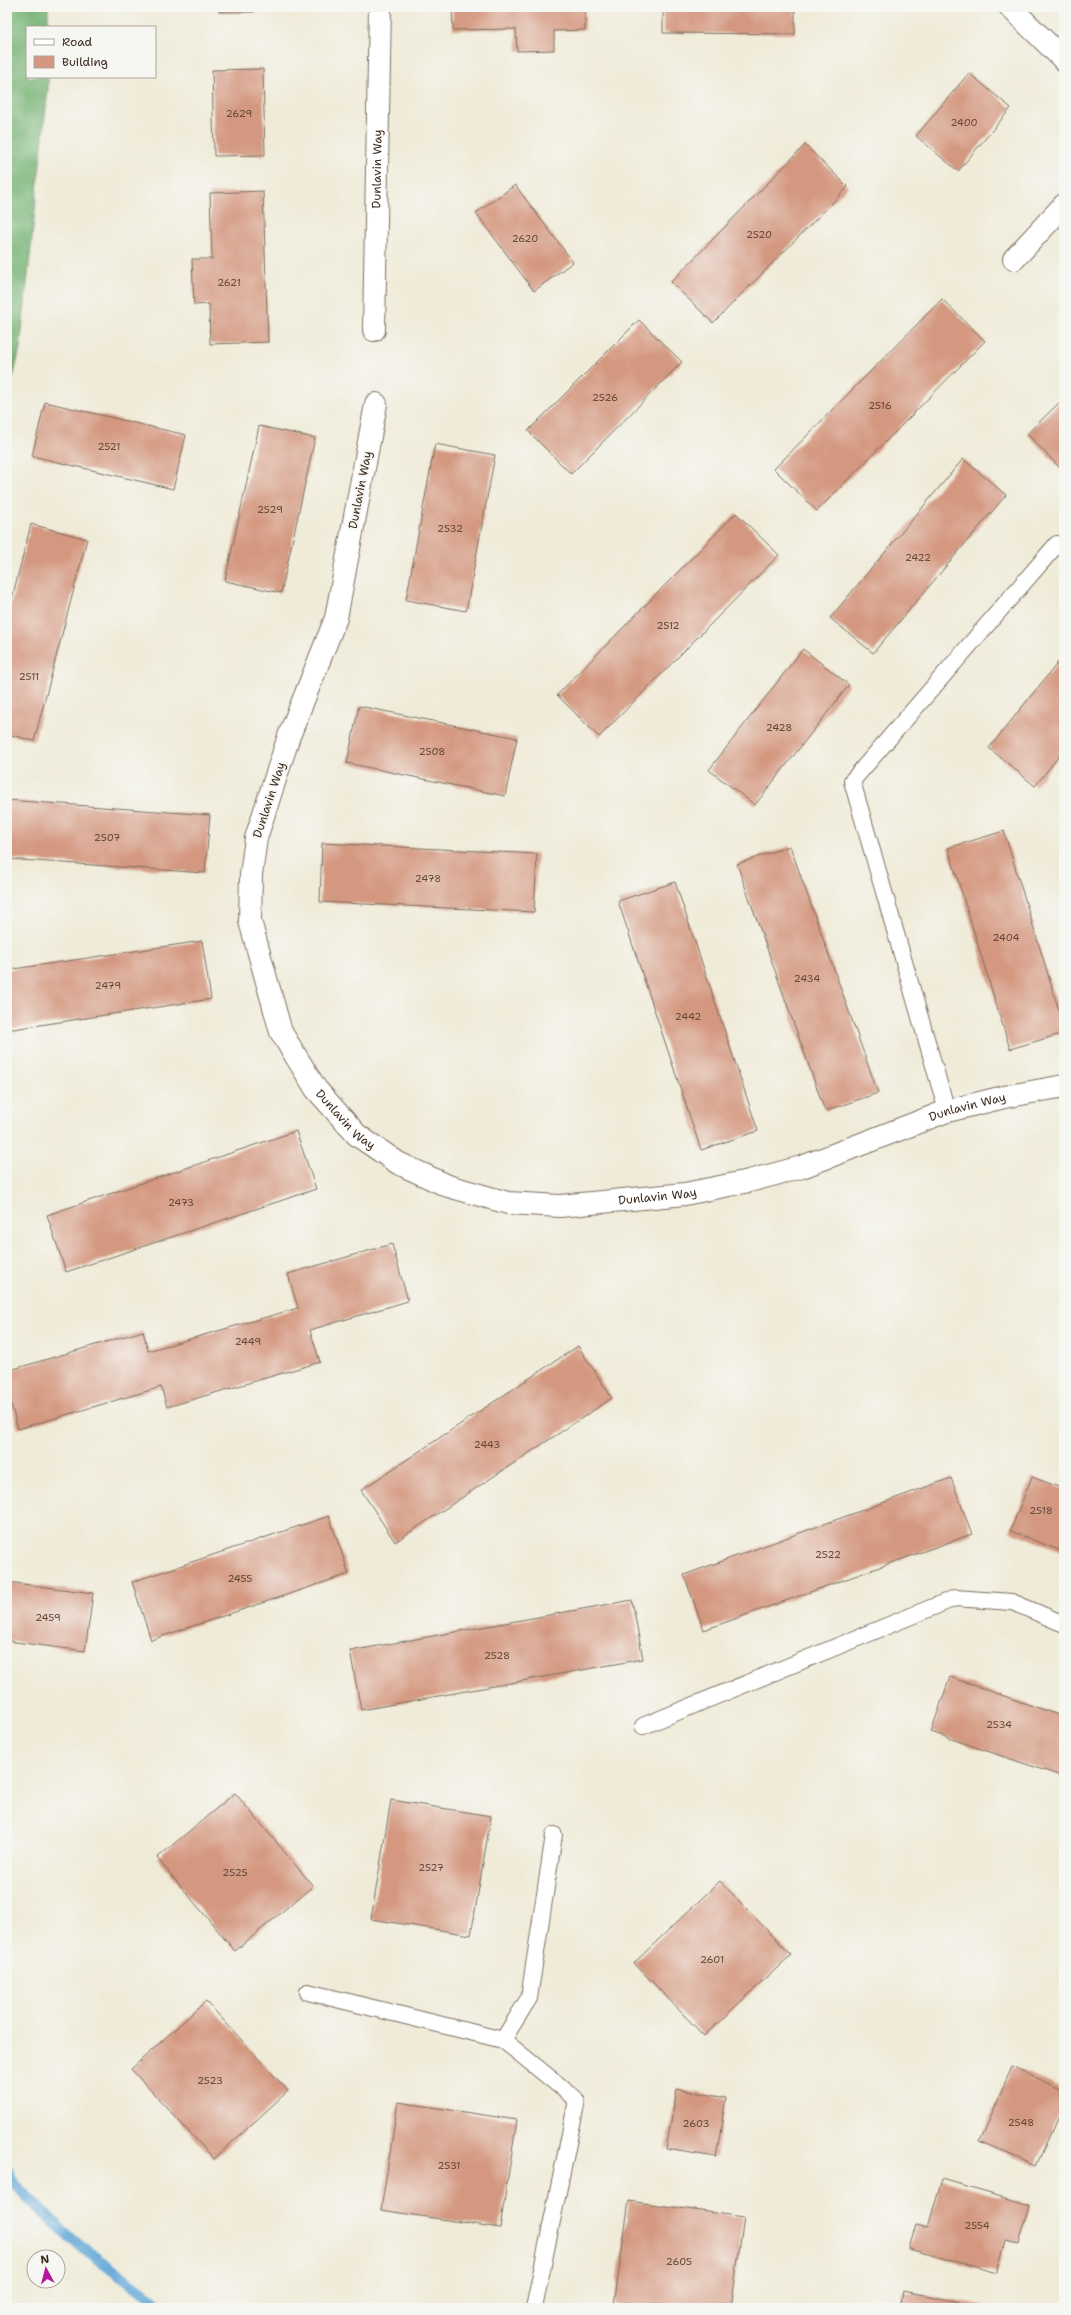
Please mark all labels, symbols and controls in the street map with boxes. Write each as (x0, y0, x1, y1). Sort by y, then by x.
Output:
legend (26, 26, 156, 78)
text: Road (62, 34, 93, 50)
text: Building (62, 54, 108, 70)
house number: 2629 (226, 107, 252, 120)
house number: 2400 (950, 116, 978, 129)
street label: Dunlavin Way (368, 129, 386, 209)
house number: 2520 (746, 228, 772, 241)
house number: 2620 (512, 232, 538, 245)
house number: 2621 (217, 276, 241, 289)
house number: 2526 (592, 391, 618, 404)
house number: 2516 (868, 399, 892, 412)
house number: 2521 (97, 440, 121, 453)
street label: Dunlavin Way (345, 450, 375, 530)
house number: 2529 (257, 503, 283, 516)
house number: 2532 (437, 522, 463, 535)
house number: 2422 (905, 551, 931, 564)
house number: 2512 (656, 619, 680, 632)
house number: 2511 (19, 670, 39, 683)
house number: 2428 (766, 721, 792, 734)
house number: 2508 (419, 745, 445, 758)
street label: Dunlavin Way (249, 760, 289, 840)
house number: 2507 (94, 831, 120, 844)
house number: 2478 (415, 872, 441, 885)
house number: 2404 (993, 931, 1019, 944)
house number: 2434 (794, 972, 820, 985)
house number: 2479 (95, 979, 121, 992)
house number: 2442 (675, 1010, 701, 1023)
street label: Dunlavin Way (312, 1086, 379, 1153)
street label: Dunlavin Way (927, 1089, 1007, 1125)
street label: Dunlavin Way (617, 1184, 698, 1208)
house number: 2473 (168, 1196, 194, 1209)
house number: 2449 (235, 1335, 261, 1348)
house number: 2443 (474, 1438, 500, 1451)
house number: 2518 (1029, 1504, 1053, 1517)
house number: 2522 (815, 1548, 841, 1561)
house number: 2455 (228, 1572, 253, 1585)
house number: 2459 (35, 1611, 61, 1624)
house number: 2528 (484, 1649, 510, 1662)
house number: 2534 (986, 1718, 1012, 1731)
house number: 2527 (418, 1861, 444, 1874)
house number: 2525 (222, 1866, 248, 1879)
house number: 2601 (700, 1953, 724, 1966)
house number: 2523 (197, 2074, 223, 2087)
house number: 2548 (1008, 2116, 1034, 2129)
house number: 2603 (683, 2117, 709, 2130)
house number: 2531 (437, 2159, 461, 2172)
house number: 2554 (964, 2219, 990, 2232)
north arrow (26, 2249, 66, 2289)
text: N (40, 2252, 50, 2268)
house number: 2605 (666, 2255, 692, 2268)

